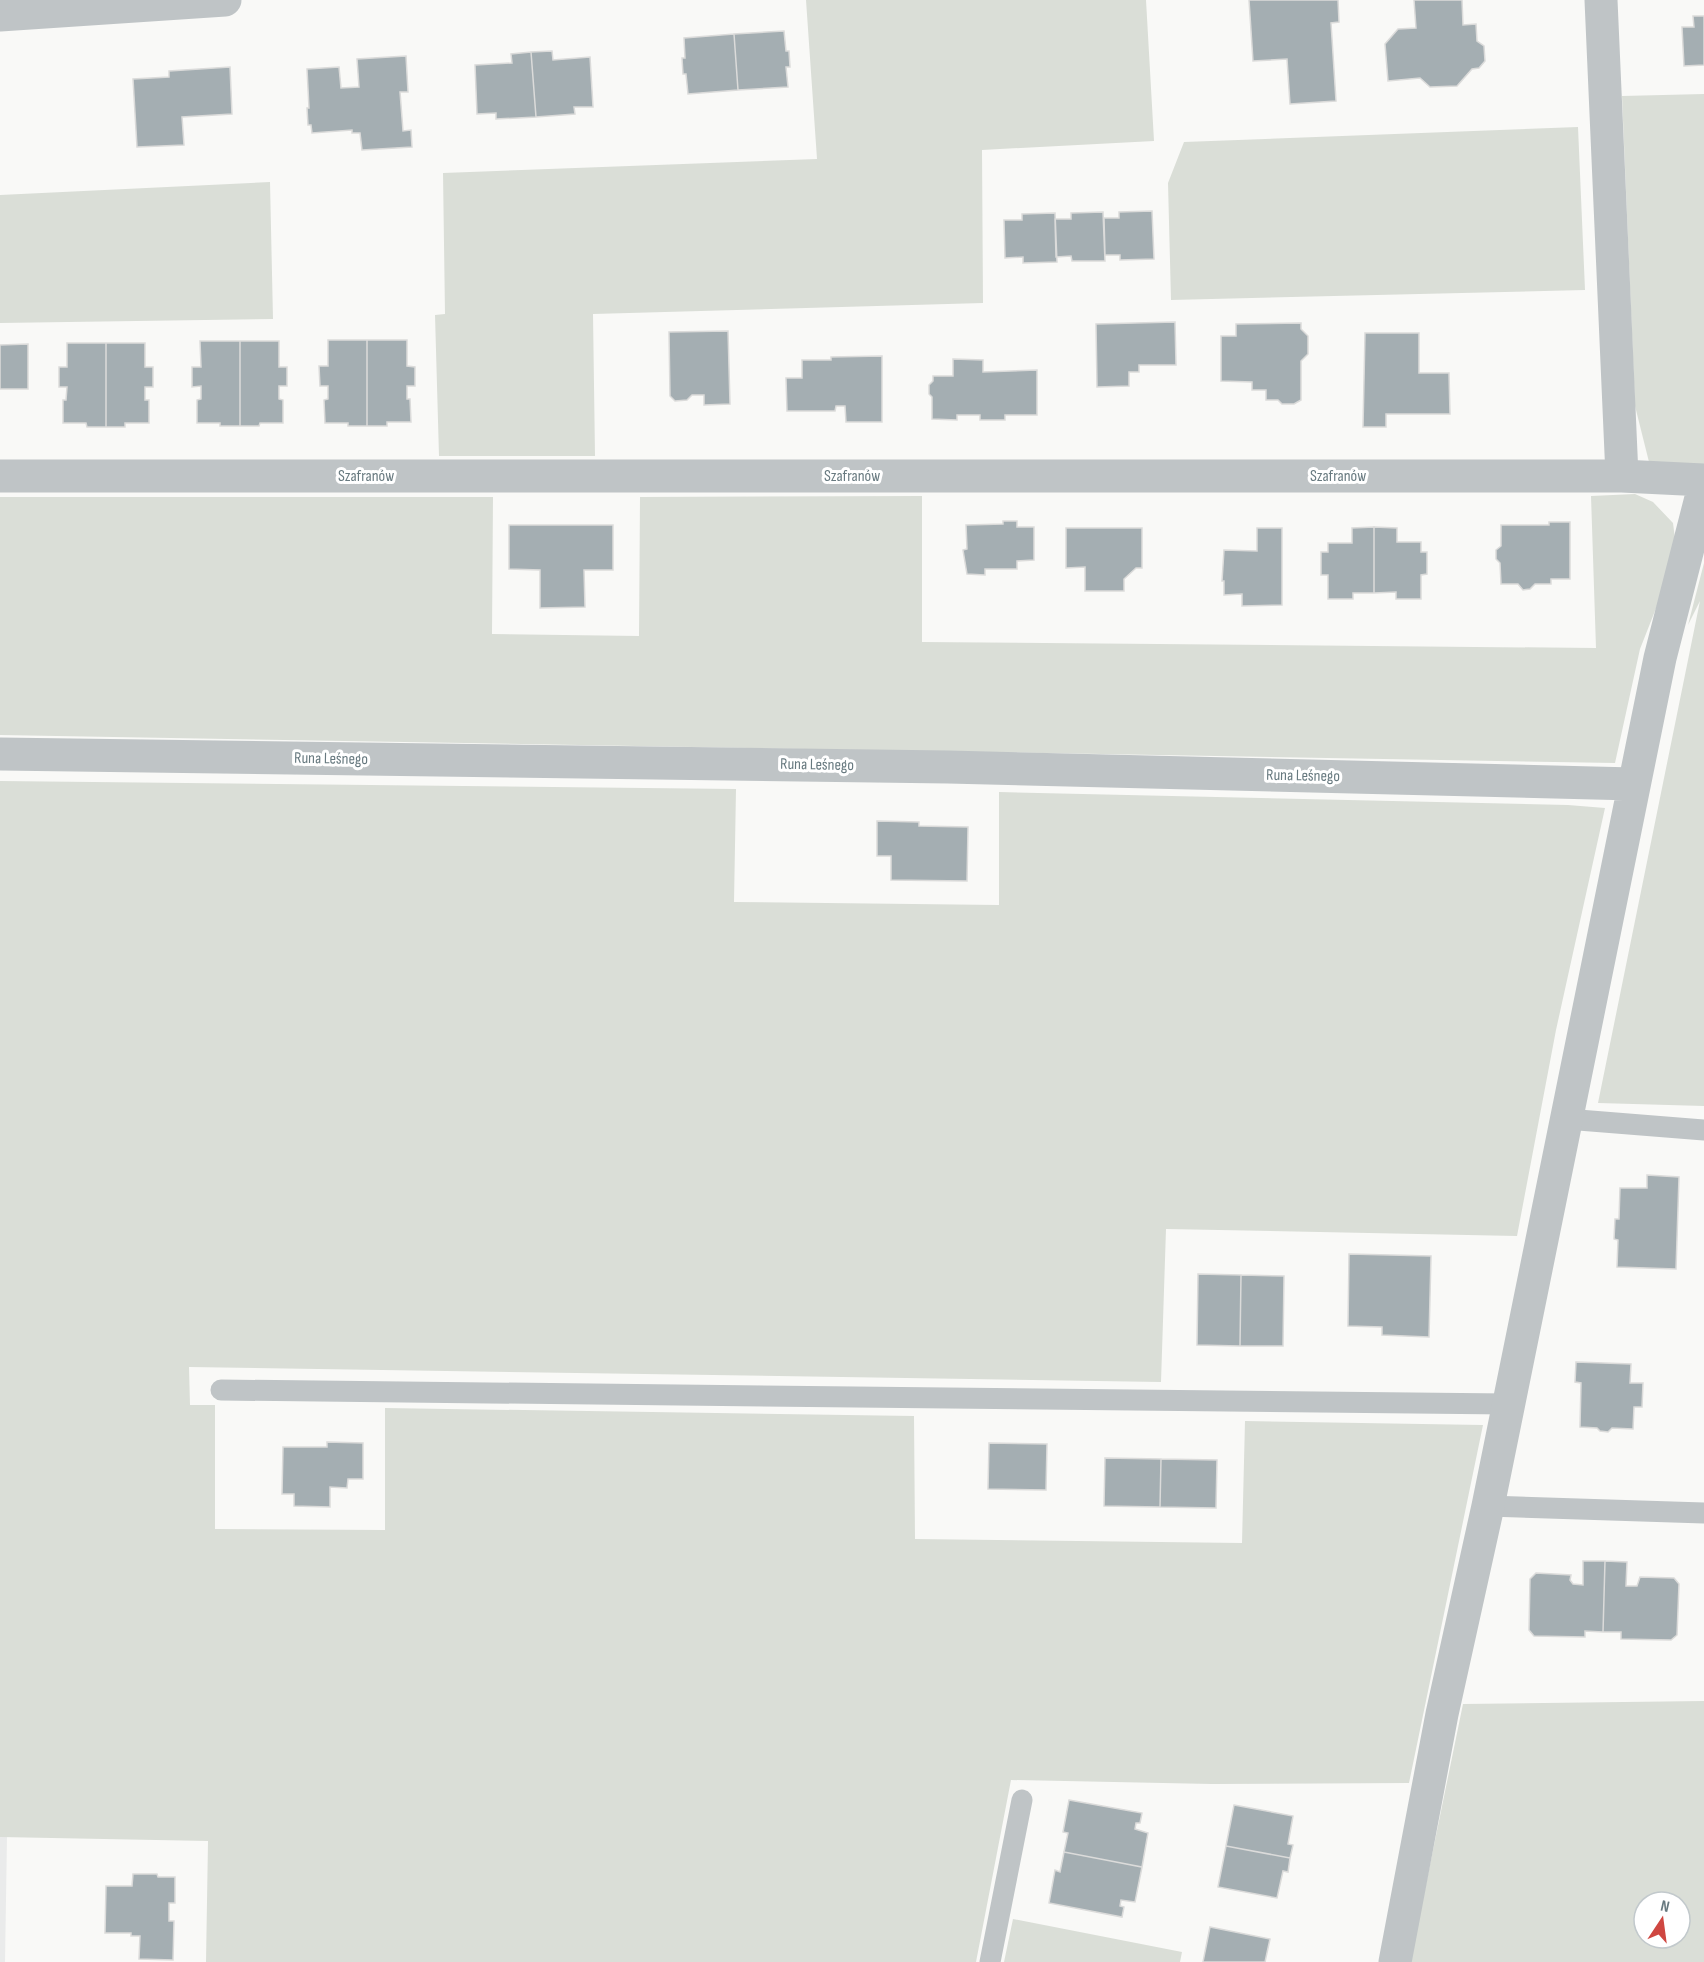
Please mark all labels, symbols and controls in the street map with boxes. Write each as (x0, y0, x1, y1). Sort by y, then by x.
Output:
street label: Szafranów (338, 467, 394, 486)
street label: Szafranów (824, 467, 880, 486)
street label: Szafranów (1310, 467, 1366, 486)
street label: Runa Leśnego (294, 749, 368, 769)
street label: Runa Leśnego (780, 755, 854, 775)
street label: Runa Leśnego (1266, 766, 1340, 786)
north arrow (1632, 1890, 1692, 1950)
text: N (1659, 1897, 1671, 1917)

